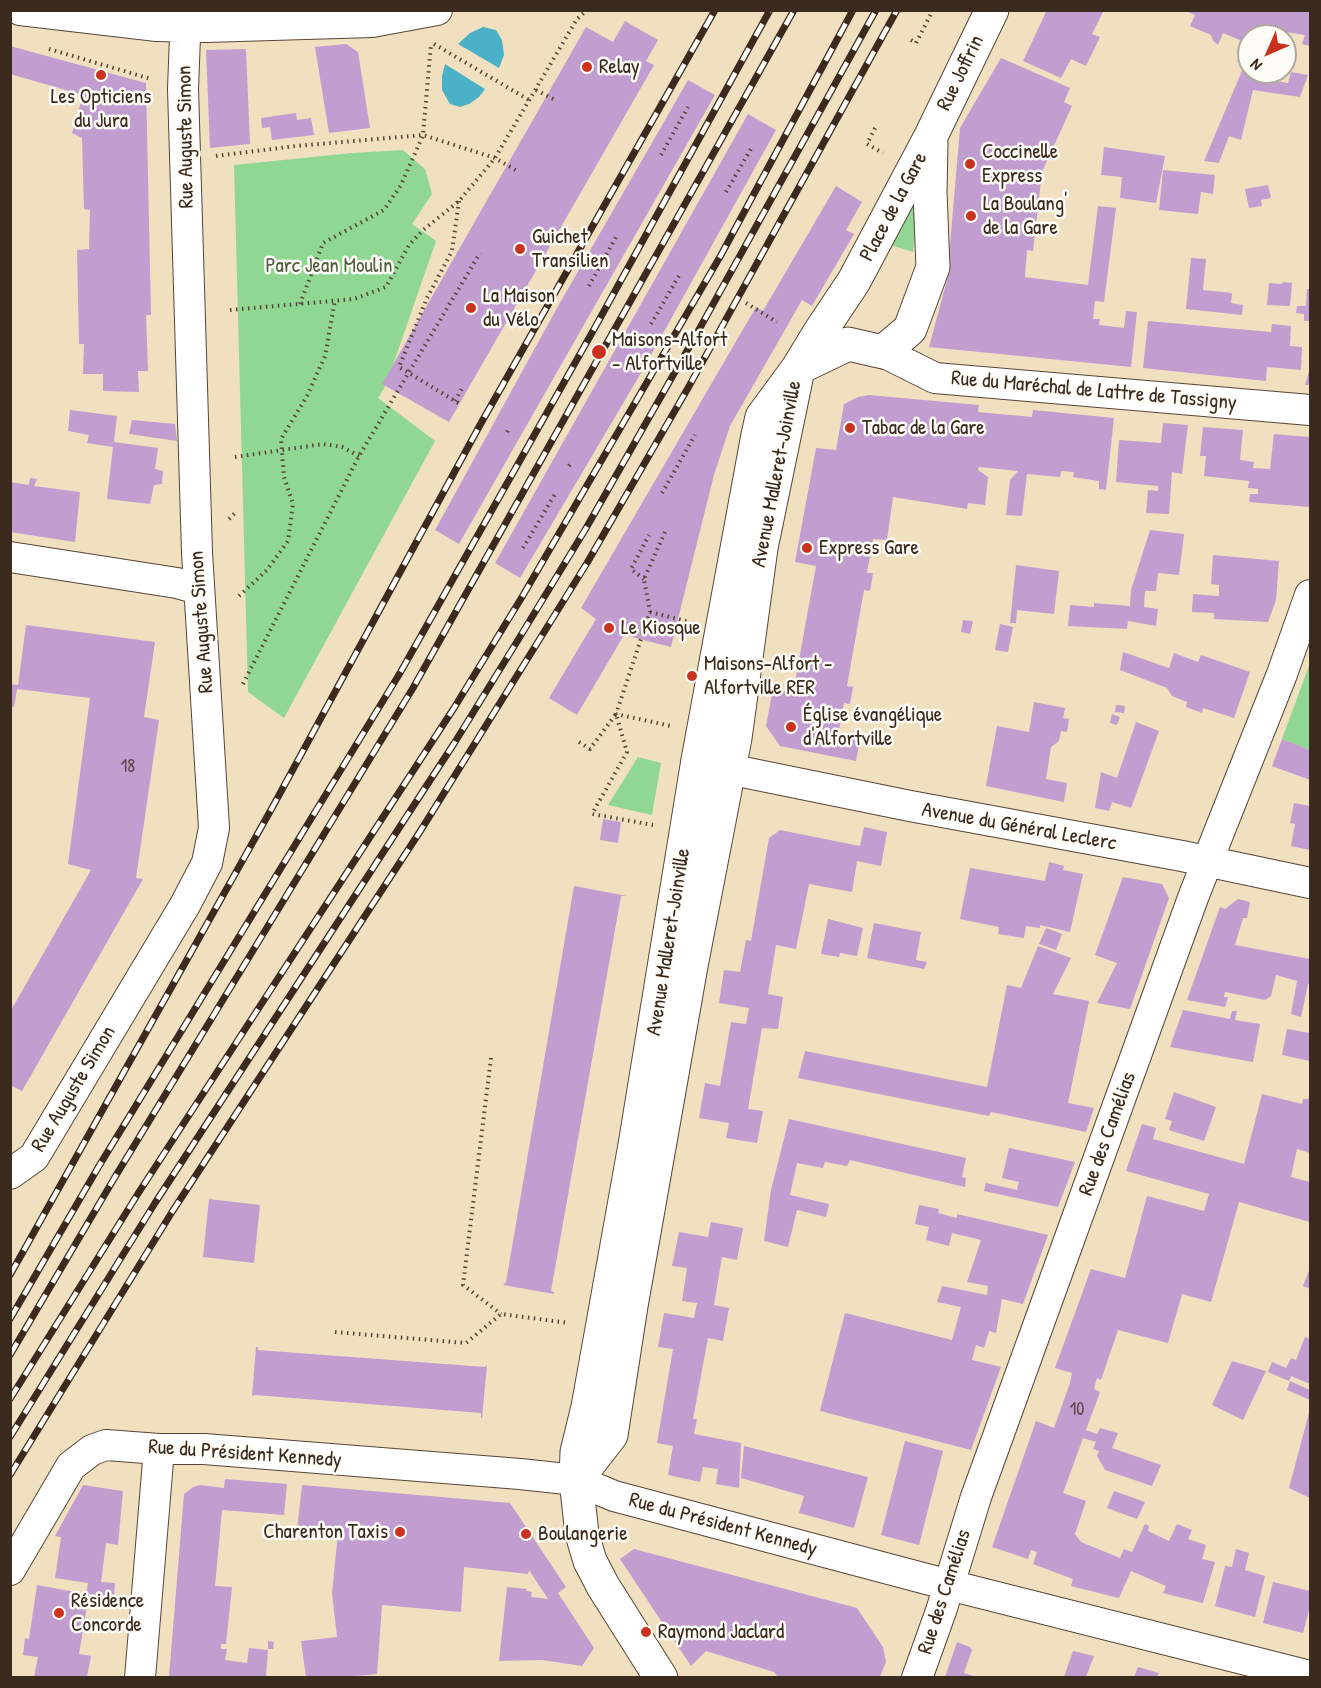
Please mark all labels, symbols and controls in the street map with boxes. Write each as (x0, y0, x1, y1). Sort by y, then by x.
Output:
north arrow (1237, 24, 1297, 84)
street label: Rue Joffrin (932, 31, 990, 115)
place label: Relay (599, 54, 640, 80)
text: N (1245, 55, 1266, 76)
marker: Relay (580, 60, 594, 74)
street label: Rue Auguste Simon (172, 65, 200, 209)
marker: Les Opticiens du Jura (94, 68, 108, 82)
place label: Les Opticiens du Jura (51, 84, 151, 134)
place label: Coccinelle Express (982, 139, 1058, 189)
street label: Place de la Gare (855, 148, 933, 266)
marker: Coccinelle Express (963, 157, 977, 171)
place label: La Boulang' de la Gare (983, 191, 1067, 241)
marker: La Boulang' de la Gare (964, 209, 978, 223)
place label: Guichet Transilien (532, 224, 609, 274)
marker: Guichet Transilien (513, 242, 527, 256)
park label: Parc Jean Moulin (265, 253, 393, 279)
place label: La Maison du Vélo (483, 283, 555, 333)
marker: La Maison du Vélo (464, 301, 478, 315)
place label: Maisons-Alfort - Alfortville (612, 327, 727, 377)
marker: Maisons-Alfort - Alfortville (590, 343, 608, 361)
street label: Rue du Maréchal de Lattre de Tassigny (950, 366, 1238, 416)
street label: Avenue Malleret-Joinville (747, 379, 807, 569)
place label: Tabac de la Gare (862, 415, 985, 441)
marker: Tabac de la Gare (843, 421, 857, 435)
place label: Express Gare (819, 535, 919, 561)
marker: Express Gare (800, 541, 814, 555)
street label: Rue Auguste Simon (184, 550, 220, 694)
place label: Le Kiosque (621, 615, 701, 641)
marker: Le Kiosque (602, 621, 616, 635)
place label: Maisons-Alfort - Alfortville RER (704, 651, 832, 701)
marker: Maisons-Alfort - Alfortville RER (685, 669, 699, 683)
place label: Église évangélique d'Alfortville (803, 702, 942, 752)
marker: Église évangélique d'Alfortville (784, 720, 798, 734)
house number: 18 (121, 756, 135, 778)
street label: Avenue du Général Leclerc (920, 797, 1118, 857)
street label: Avenue Malleret-Joinville (642, 847, 696, 1037)
street label: Rue Auguste Simon (26, 1021, 122, 1157)
street label: Rue des Camélias (1074, 1069, 1142, 1199)
house number: 10 (1070, 1399, 1084, 1421)
street label: Rue du Président Kennedy (147, 1435, 343, 1473)
street label: Rue du Président Kennedy (626, 1488, 820, 1562)
place label: Charenton Taxis (263, 1519, 388, 1545)
place label: Boulangerie (538, 1521, 628, 1547)
marker: Charenton Taxis (393, 1525, 407, 1539)
street label: Rue des Camélias (913, 1526, 977, 1658)
marker: Boulangerie (519, 1527, 533, 1541)
place label: Résidence Concorde (71, 1588, 144, 1638)
marker: Résidence Concorde (52, 1606, 66, 1620)
place label: Raymond Jaclard (658, 1619, 784, 1645)
marker: Raymond Jaclard (639, 1625, 653, 1639)

